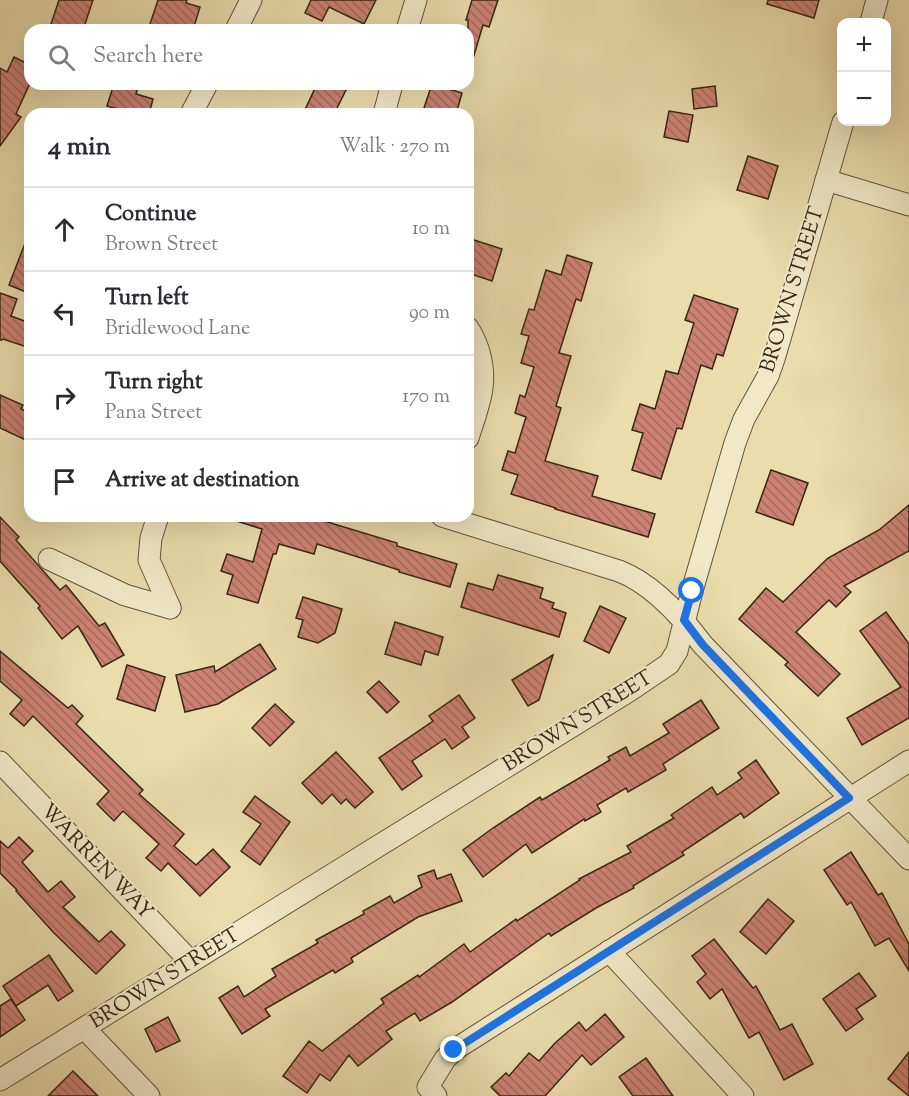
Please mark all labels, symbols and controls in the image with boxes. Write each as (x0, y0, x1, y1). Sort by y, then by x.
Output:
map controls (837, 18, 891, 126)
button: + (837, 18, 891, 72)
search box (24, 24, 474, 90)
icon: search (45, 41, 78, 74)
text: Search here (93, 41, 203, 73)
button: − (837, 72, 891, 126)
text: 4 min (48, 129, 111, 166)
text: Walk · 270 m (339, 133, 450, 162)
text: Continue (105, 199, 196, 231)
street label: BROWN STREET (753, 203, 833, 377)
icon: ahead (48, 213, 81, 246)
text: 10 m (412, 215, 450, 244)
text: Brown Street (105, 231, 218, 260)
text: Turn left (105, 283, 188, 315)
icon: left (48, 297, 81, 330)
text: 90 m (409, 299, 450, 328)
text: Bridlewood Lane (105, 315, 250, 344)
text: Turn right (105, 367, 202, 399)
icon: right (48, 381, 81, 414)
text: 170 m (402, 383, 450, 412)
text: Pana Street (105, 399, 202, 428)
icon: arrive (48, 465, 81, 498)
text: Arrive at destination (105, 465, 300, 497)
route start (678, 577, 704, 603)
street label: BROWN STREET (497, 664, 659, 780)
street label: WARREN WAY (33, 797, 159, 927)
street label: BROWN STREET (84, 921, 246, 1037)
route end (440, 1036, 466, 1062)

